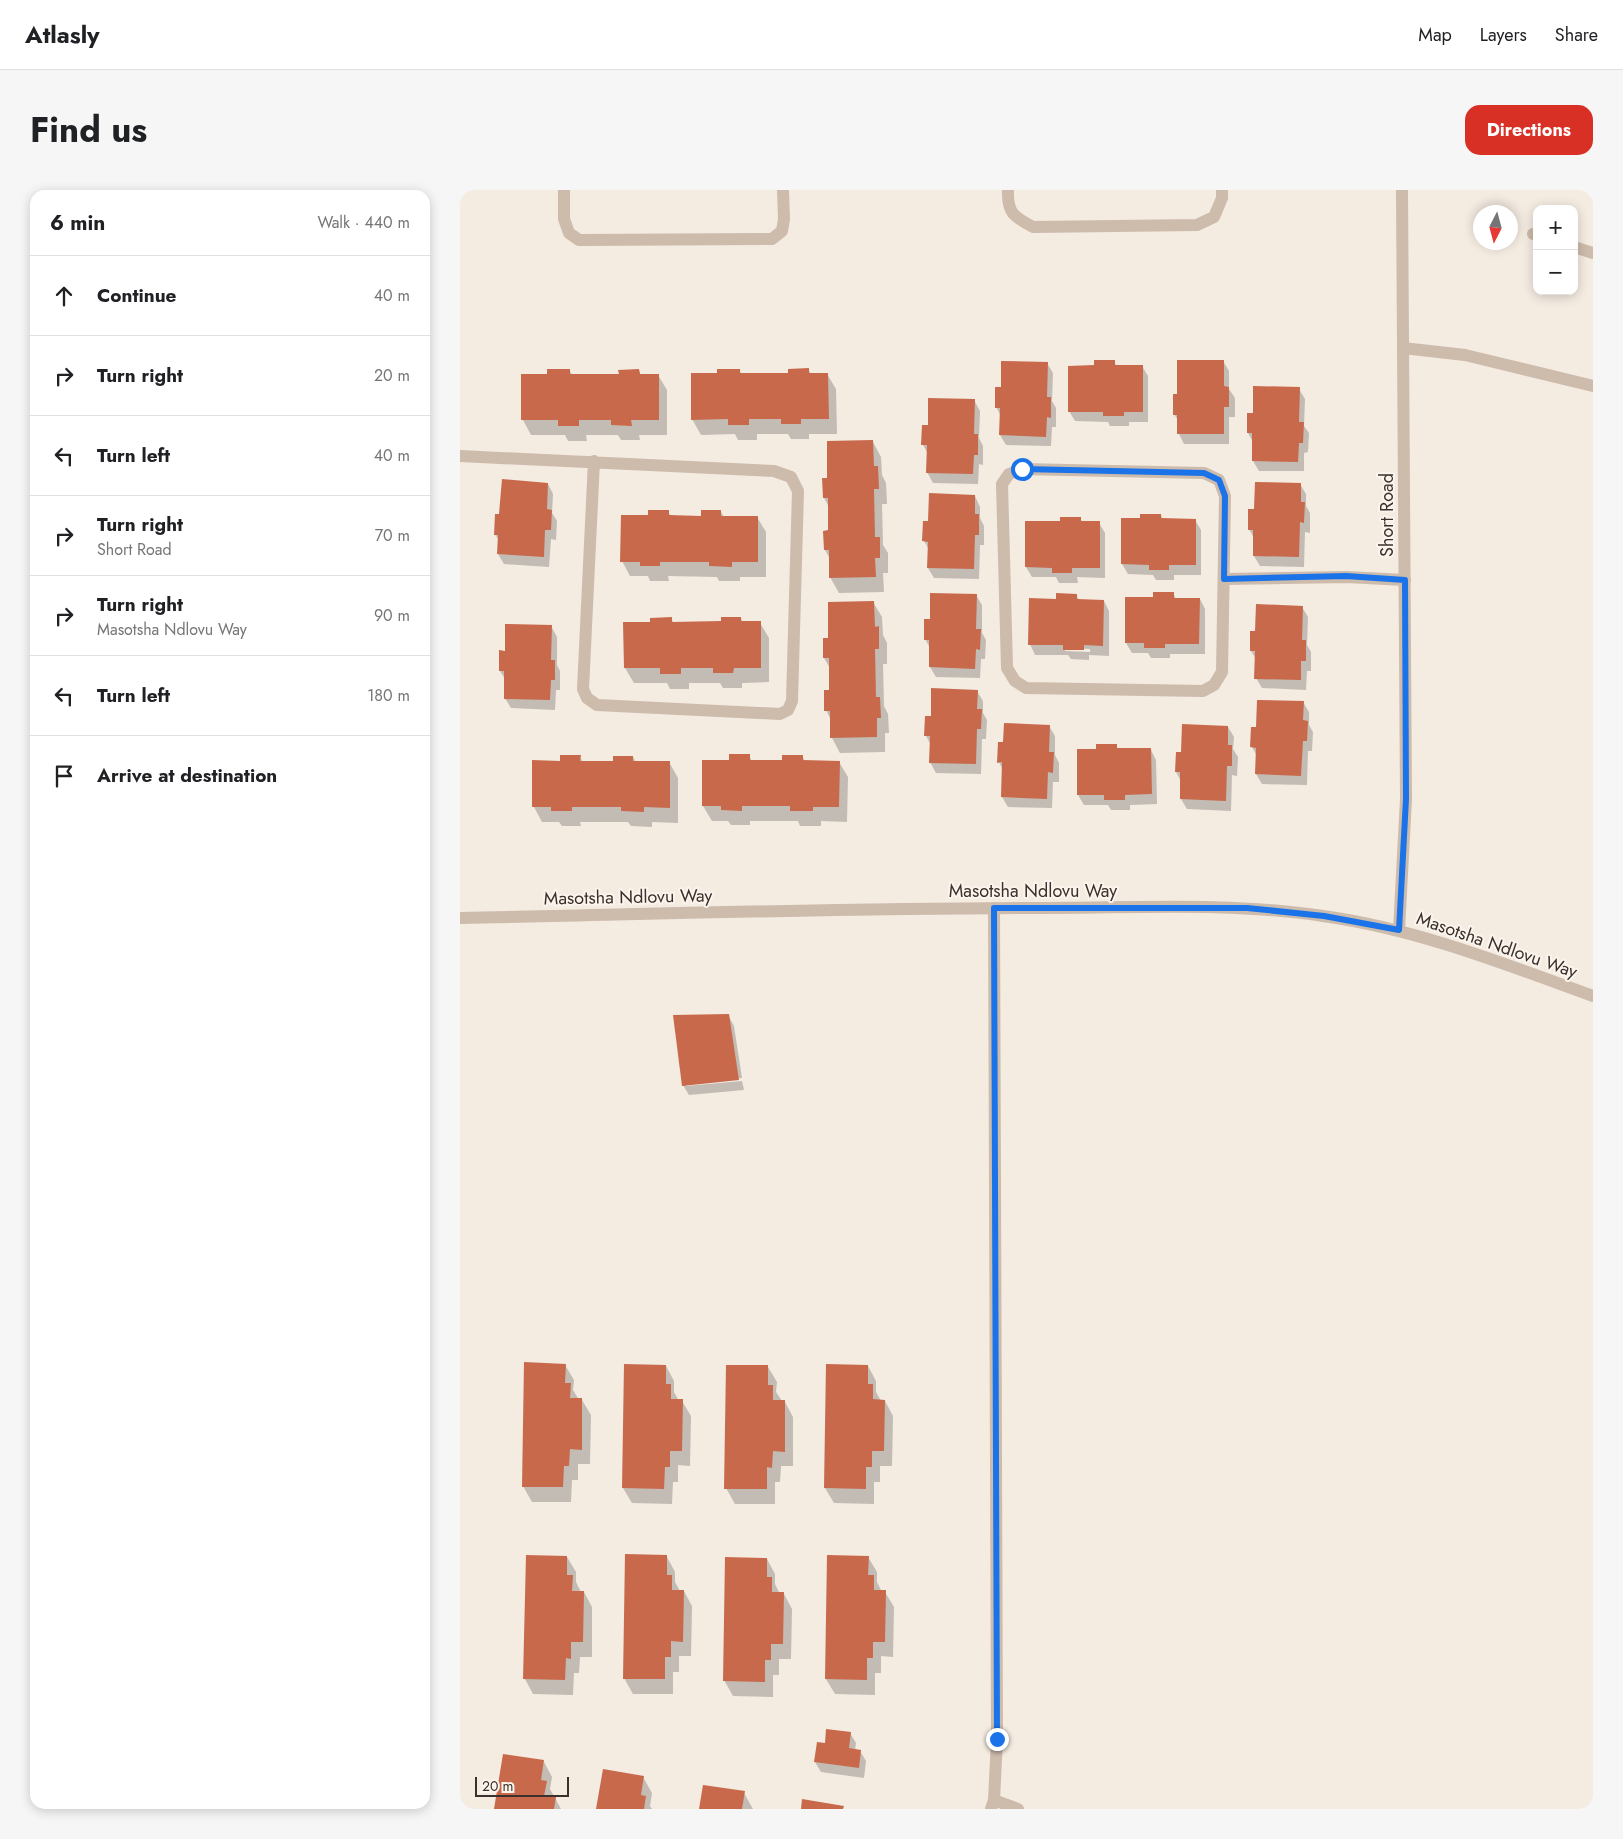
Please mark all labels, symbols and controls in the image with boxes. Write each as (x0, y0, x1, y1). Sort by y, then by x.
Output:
text: Atlasly (25, 17, 100, 52)
text: Map (1418, 22, 1452, 48)
text: Layers (1480, 22, 1527, 48)
text: Share (1555, 22, 1598, 48)
text: Find us (30, 105, 147, 155)
button: Directions (1465, 105, 1593, 155)
north arrow (1473, 205, 1518, 250)
map controls (1533, 205, 1578, 295)
button: + (1533, 205, 1578, 250)
text: 6 min (50, 208, 105, 238)
text: Walk · 440 m (317, 211, 410, 234)
button: − (1533, 250, 1578, 295)
icon: ahead (50, 282, 78, 310)
text: Continue (97, 282, 176, 309)
text: 40 m (374, 284, 410, 307)
icon: right (50, 362, 78, 390)
text: Turn right (97, 362, 183, 389)
text: 20 m (374, 364, 410, 387)
icon: left (50, 442, 78, 470)
text: Turn left (97, 442, 170, 469)
text: 40 m (374, 444, 410, 467)
route start (1011, 458, 1034, 481)
street label: Short Road (1374, 473, 1400, 557)
text: Turn right (97, 511, 183, 538)
icon: right (50, 522, 78, 550)
text: 70 m (375, 524, 410, 547)
text: Short Road (97, 538, 172, 561)
text: Turn right (97, 591, 183, 618)
icon: right (50, 602, 78, 630)
text: 90 m (374, 604, 410, 627)
text: Masotsha Ndlovu Way (97, 618, 247, 641)
icon: left (50, 682, 78, 710)
text: Turn left (97, 682, 170, 709)
text: 180 m (367, 684, 410, 707)
icon: arrive (50, 762, 78, 790)
text: Arrive at destination (97, 762, 277, 789)
street label: Masotsha Ndlovu Way (949, 878, 1117, 904)
street label: Masotsha Ndlovu Way (543, 883, 713, 911)
street label: Masotsha Ndlovu Way (1413, 905, 1581, 985)
route end (986, 1728, 1009, 1751)
scale bar (475, 1774, 569, 1797)
text: 20 m (482, 1776, 514, 1796)

